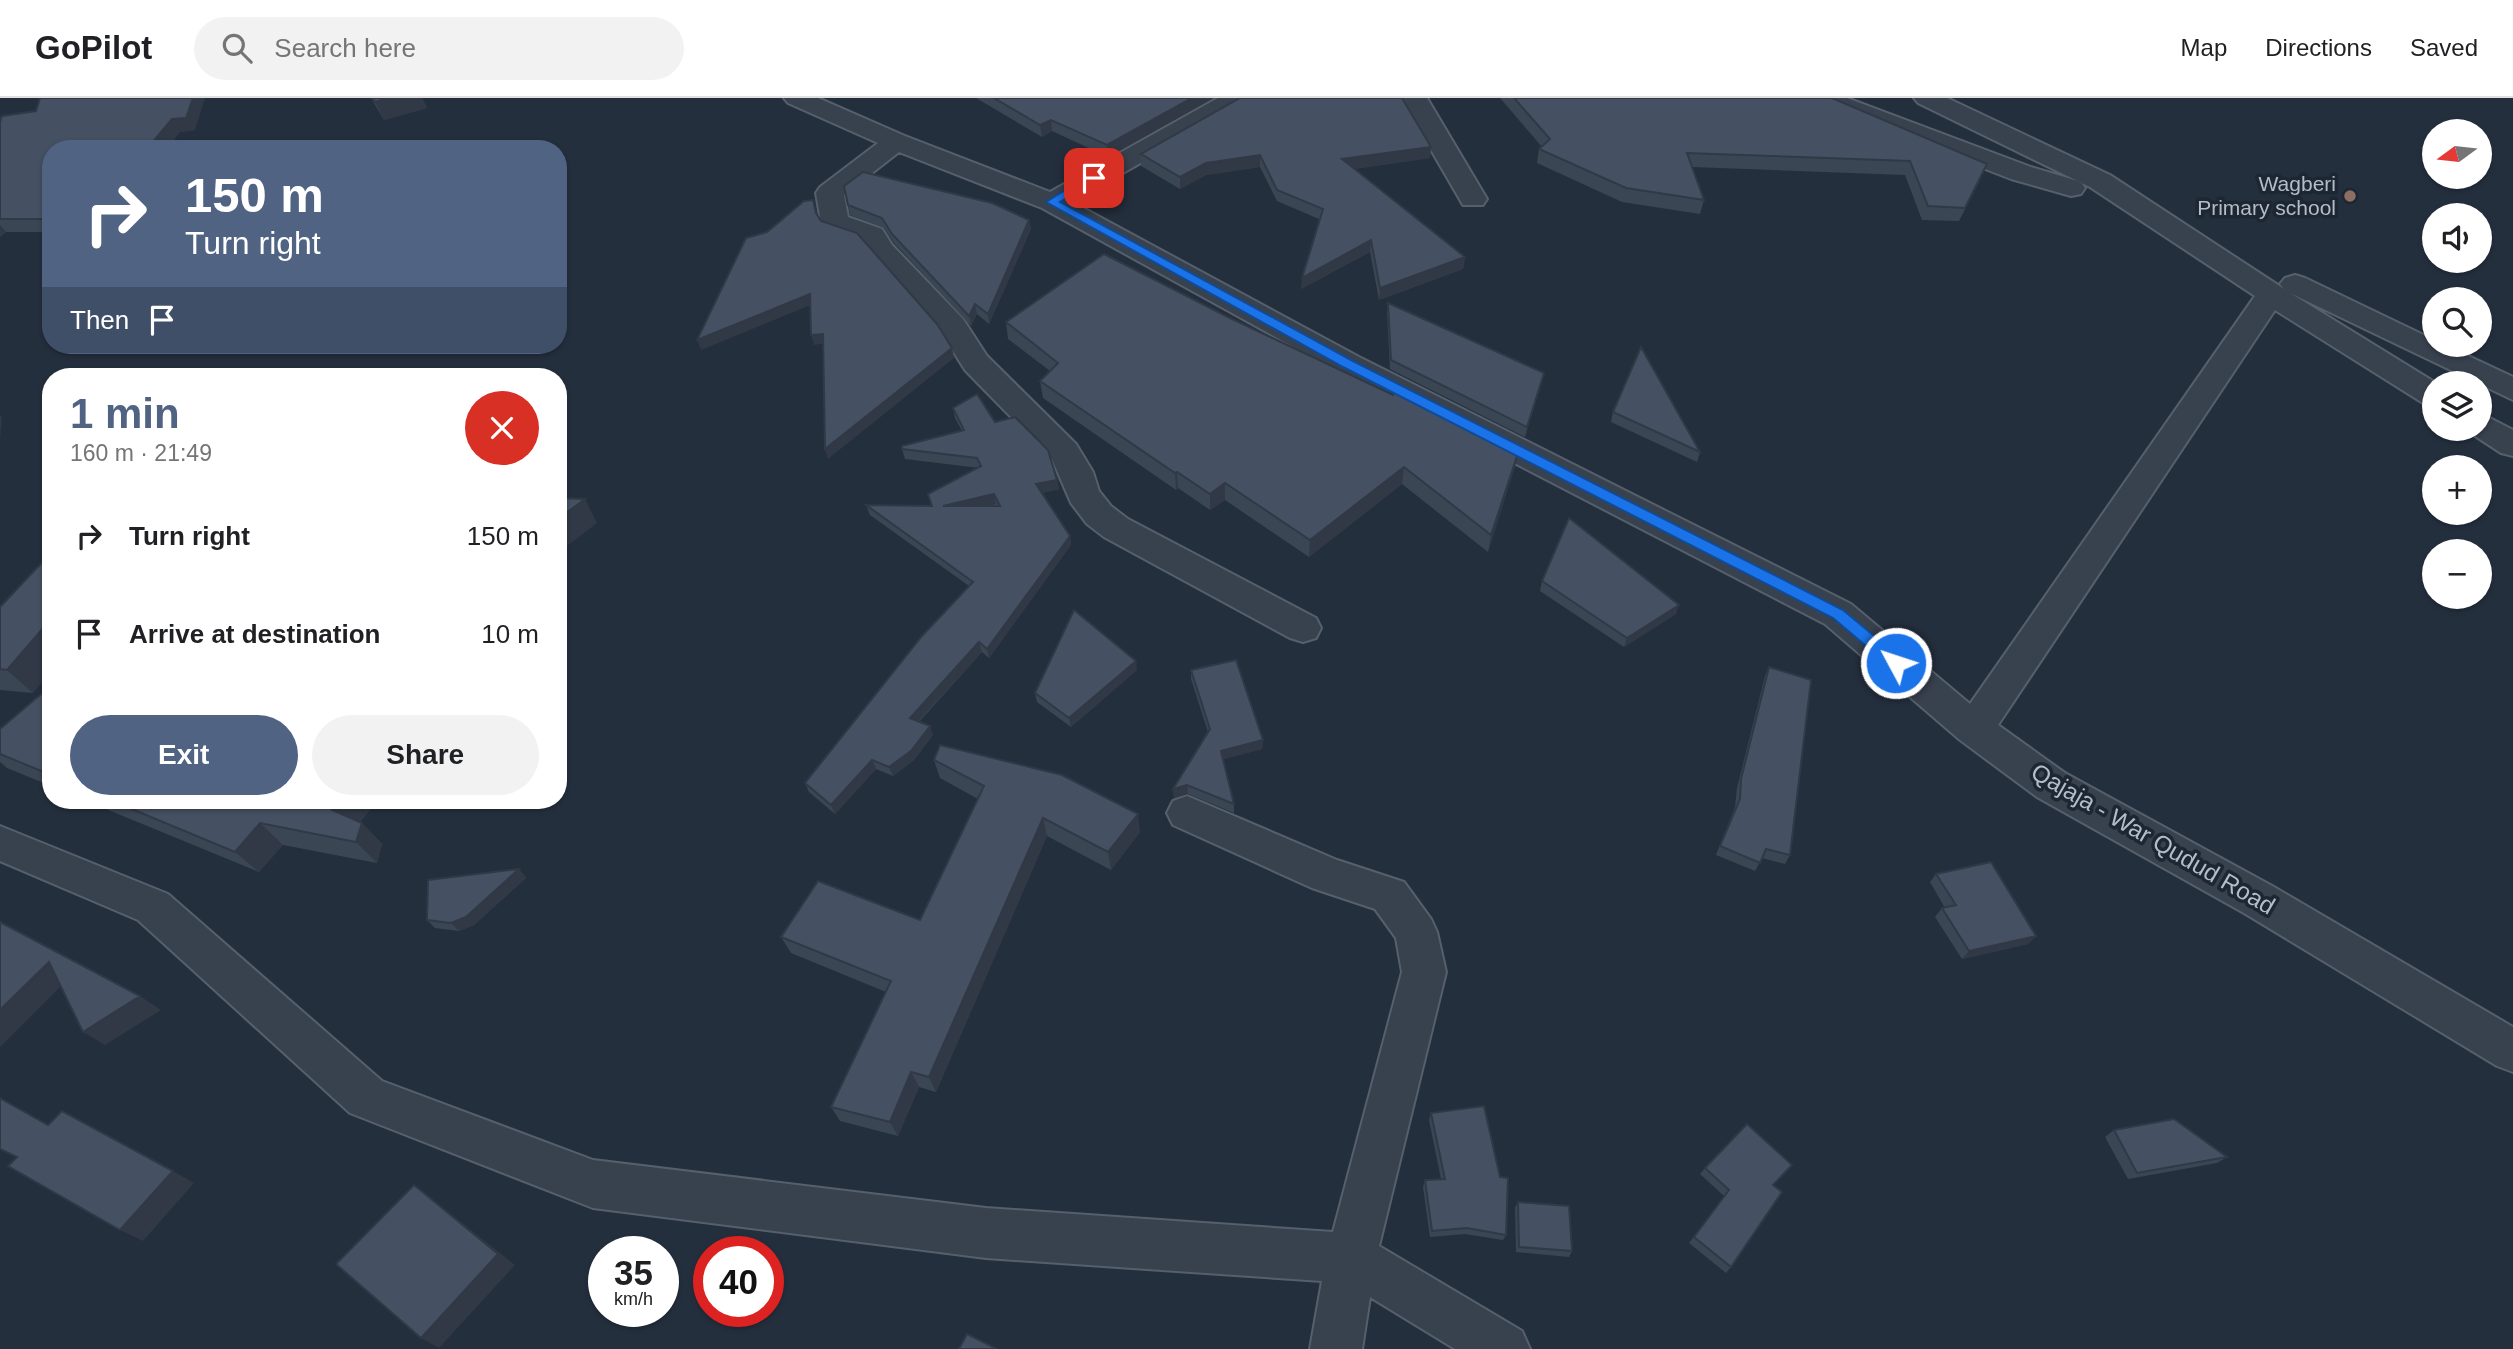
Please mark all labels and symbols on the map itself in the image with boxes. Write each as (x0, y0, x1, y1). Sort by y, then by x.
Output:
north arrow (2422, 119, 2492, 189)
pin (1064, 148, 1124, 208)
place label: Wagberi Primary school (2197, 172, 2336, 219)
marker: Wagberi Primary school (2342, 188, 2358, 204)
position arrow (1859, 626, 1933, 700)
street label: Qajaja - War Qudud Road (2027, 758, 2280, 919)
speed limit sign: 40 (693, 1236, 784, 1327)

